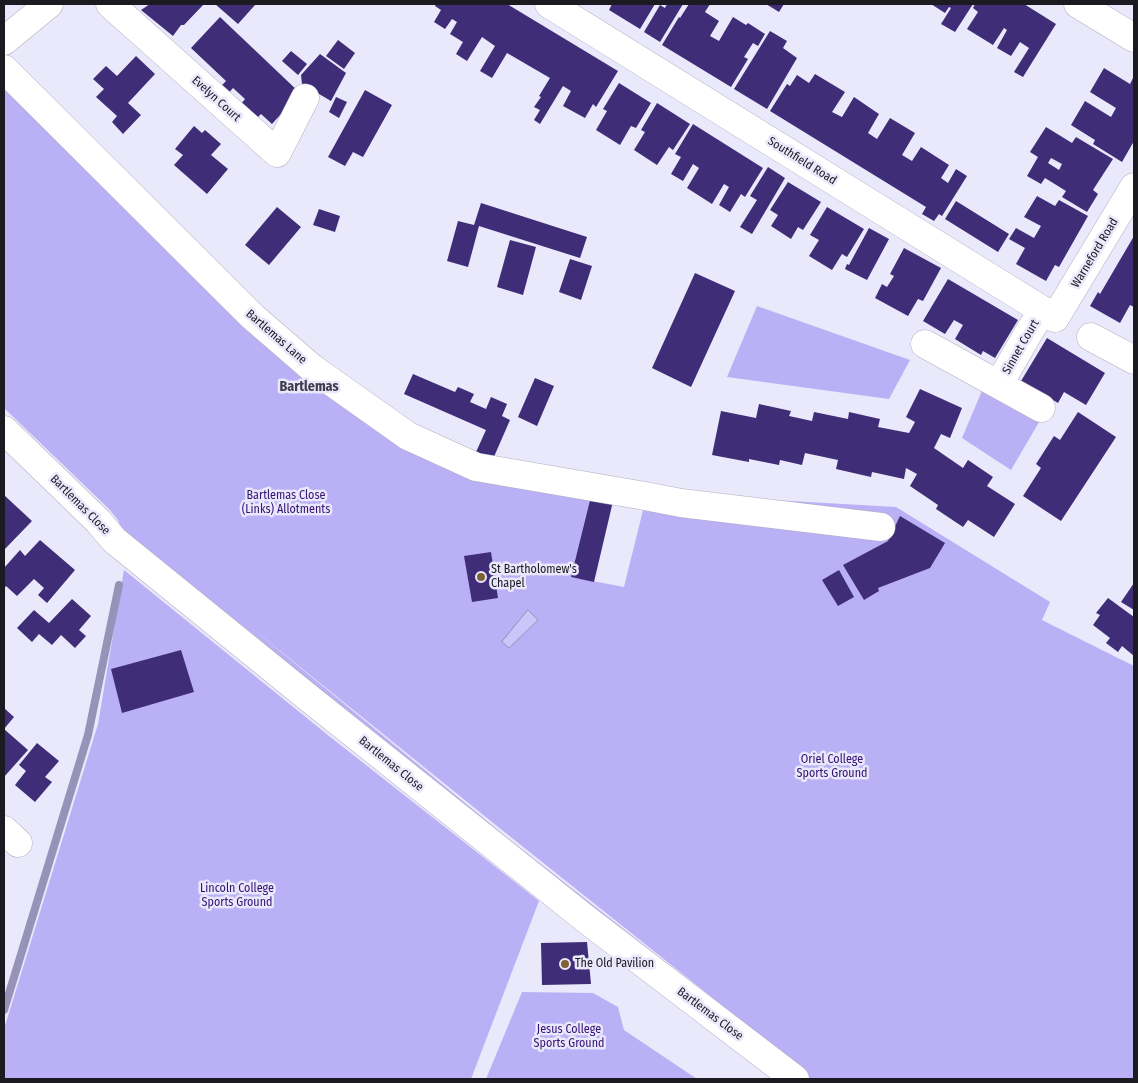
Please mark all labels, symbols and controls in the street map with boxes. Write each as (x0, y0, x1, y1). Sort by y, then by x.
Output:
street label: Evelyn Court (189, 73, 243, 125)
street label: Southfield Road (765, 134, 839, 188)
street label: Warneford Road (1069, 216, 1121, 290)
street label: Bartlemas Lane (243, 307, 309, 367)
street label: Sinnet Court (1000, 317, 1042, 377)
district label: Bartlemas (279, 379, 339, 395)
street label: Bartlemas Close (47, 472, 113, 538)
park label: Bartlemas Close (Links) Allotments (242, 489, 330, 517)
place label: St Bartholomew's Chapel (491, 563, 577, 591)
marker: St Bartholomew's Chapel (475, 571, 487, 583)
street label: Bartlemas Close (356, 734, 426, 794)
park label: Oriel College Sports Ground (797, 753, 867, 781)
park label: Lincoln College Sports Ground (200, 882, 274, 910)
place label: The Old Pavilion (575, 957, 654, 971)
marker: The Old Pavilion (559, 958, 571, 970)
street label: Bartlemas Close (674, 985, 746, 1043)
park label: Jesus College Sports Ground (534, 1023, 604, 1051)

